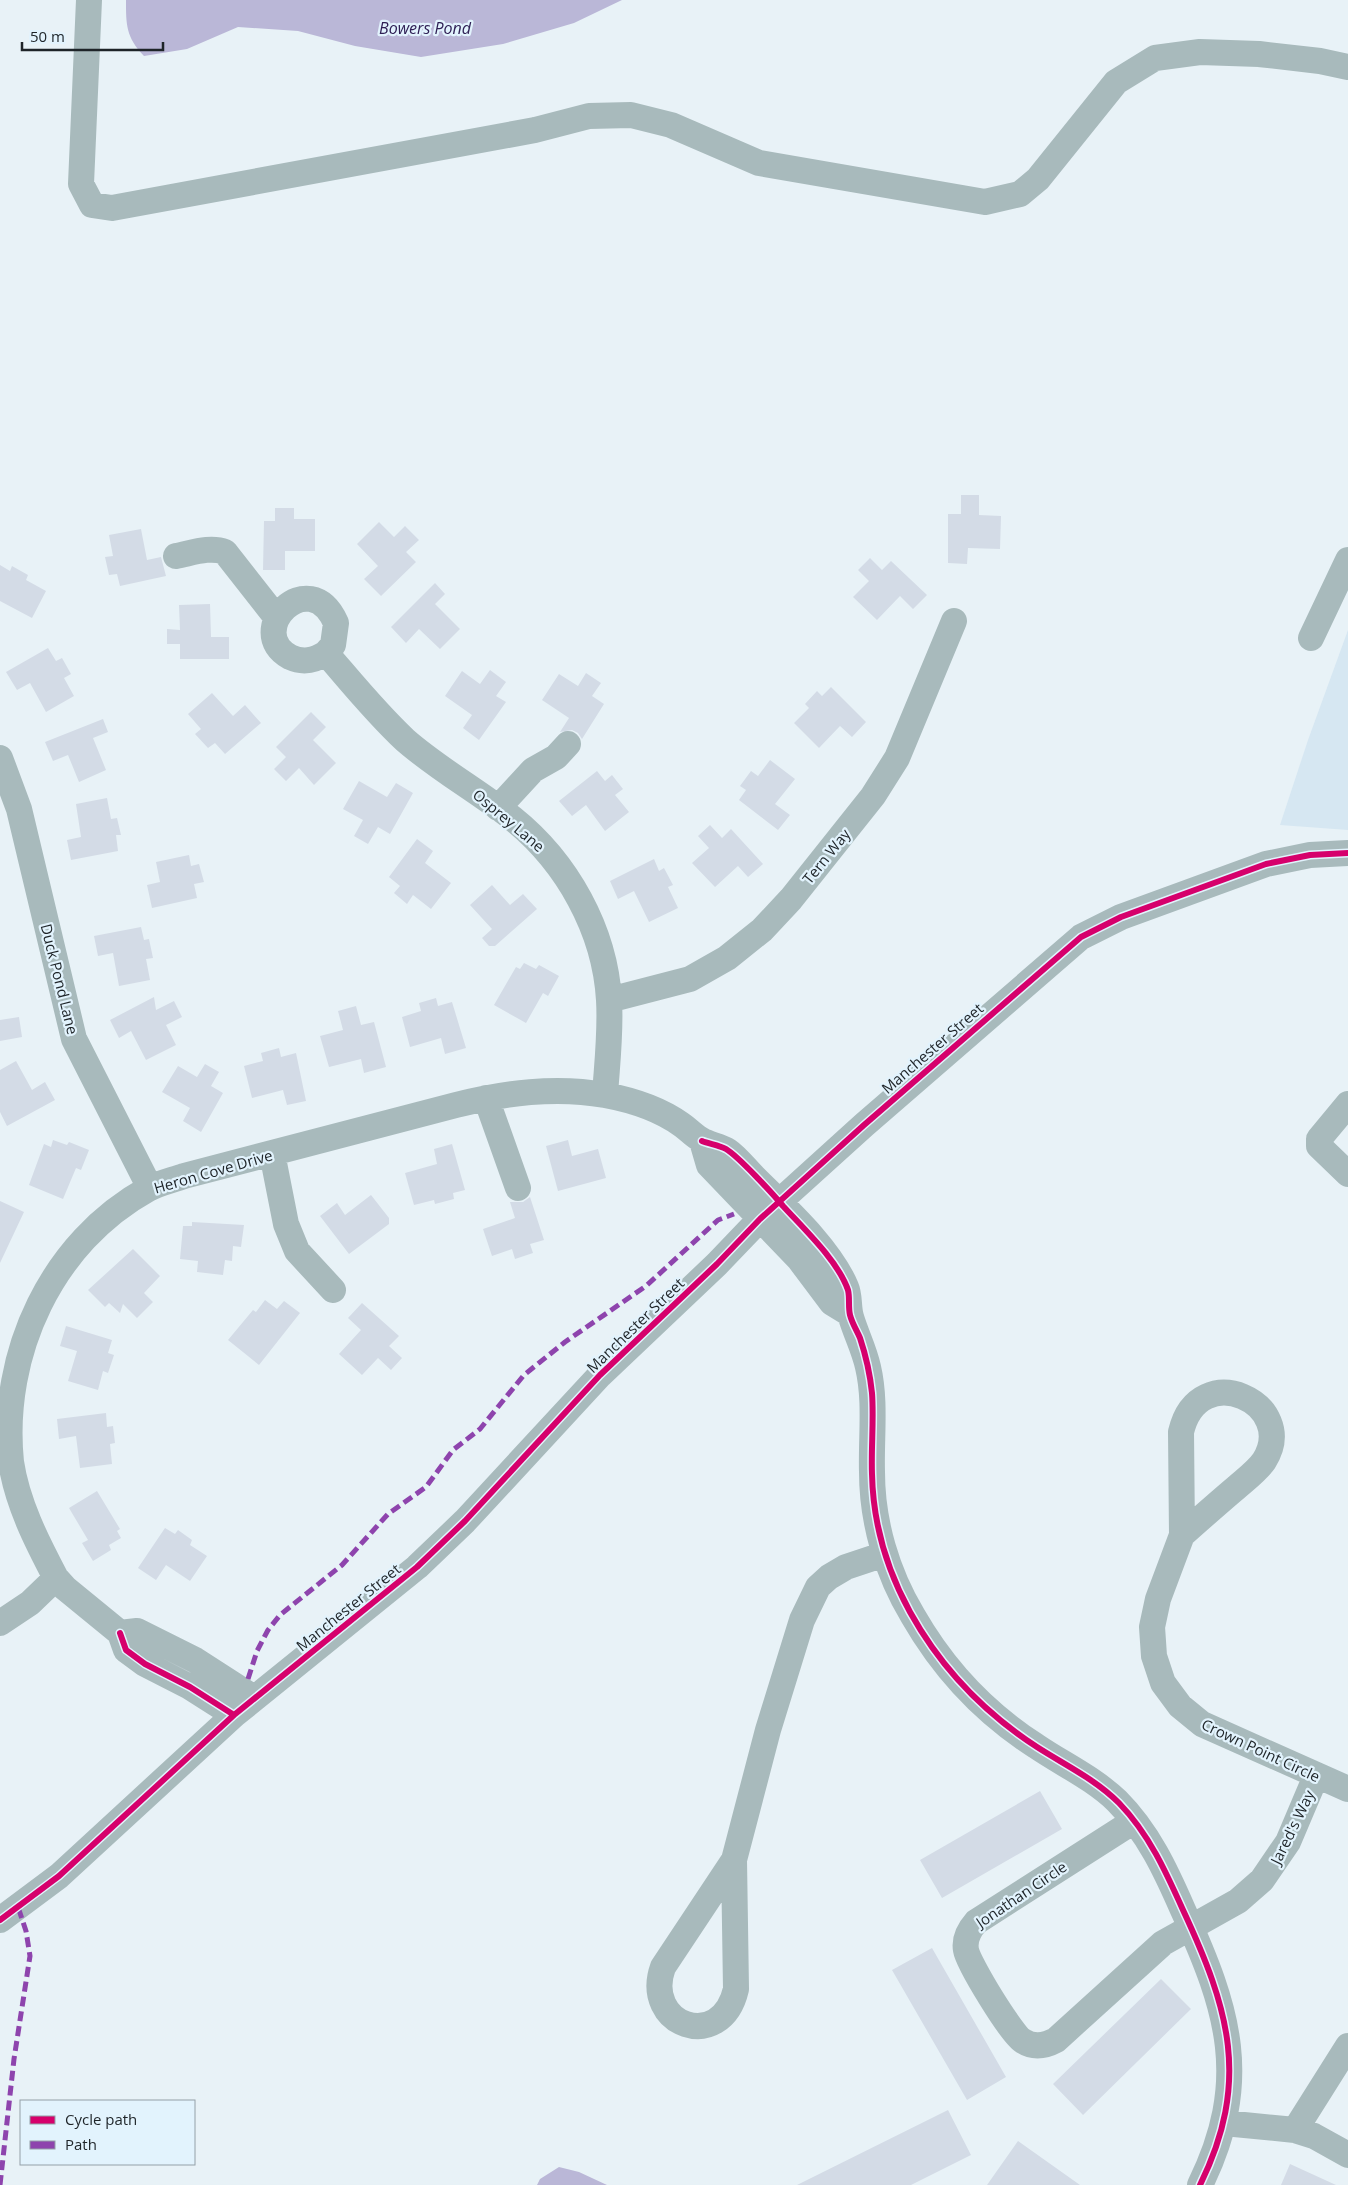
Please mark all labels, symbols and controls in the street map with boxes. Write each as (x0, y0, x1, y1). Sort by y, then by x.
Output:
water label: Bowers Pond (379, 17, 472, 39)
scale bar (22, 20, 164, 52)
text: 50 m (30, 26, 65, 46)
street label: Osprey Lane (469, 784, 549, 856)
street label: Tern Way (798, 824, 855, 888)
street label: Duck Pond Lane (37, 922, 83, 1036)
street label: Manchester Street (877, 998, 987, 1098)
street label: Heron Cove Drive (151, 1144, 275, 1198)
street label: Manchester Street (582, 1273, 688, 1377)
street label: Manchester Street (292, 1559, 404, 1655)
street label: Crown Point Circle (1199, 1714, 1323, 1786)
street label: Jared's Way (1265, 1786, 1319, 1869)
street label: Jonathan Circle (970, 1856, 1070, 1933)
legend (20, 2100, 195, 2165)
text: Cycle path (65, 2109, 137, 2129)
text: Path (65, 2134, 97, 2154)

